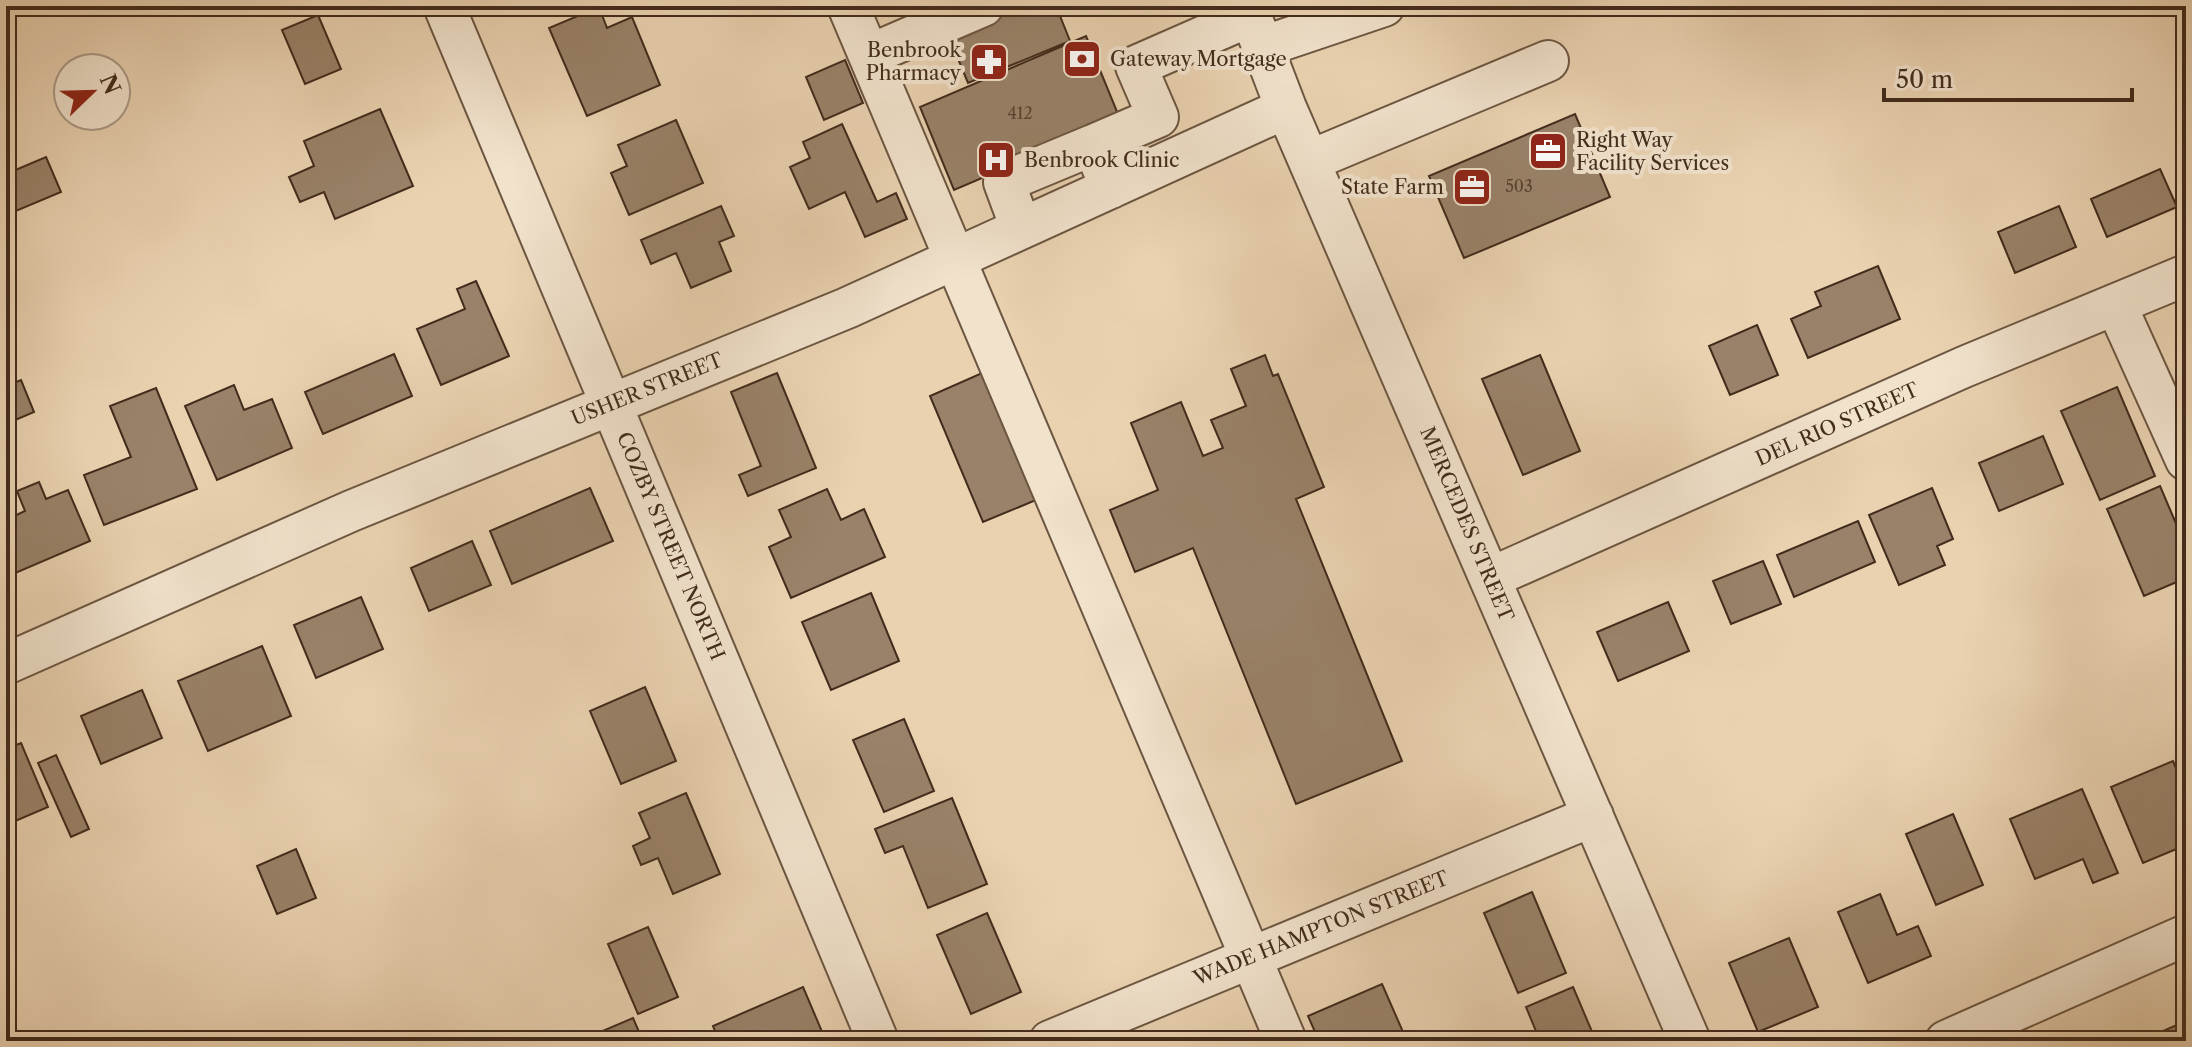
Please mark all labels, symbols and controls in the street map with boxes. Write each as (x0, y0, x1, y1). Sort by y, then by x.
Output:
place label: Benbrook Pharmacy (866, 38, 962, 85)
bank icon: Gateway Mortgage (1061, 38, 1103, 80)
pharmacy icon: Benbrook Pharmacy (968, 41, 1010, 83)
place label: Gateway Mortgage (1110, 47, 1287, 71)
north arrow (52, 52, 132, 132)
scale bar (1884, 52, 2132, 102)
text: 50 m (1896, 65, 1953, 94)
text: N (94, 70, 126, 98)
house number: 412 (1007, 103, 1033, 123)
place label: Right Way Facility Services (1576, 128, 1729, 175)
office icon: Right Way Facility Services (1527, 130, 1569, 172)
hospital icon: Benbrook Clinic (975, 139, 1017, 181)
place label: Benbrook Clinic (1024, 148, 1180, 172)
office icon: State Farm (1451, 166, 1493, 208)
place label: State Farm (1341, 175, 1444, 199)
house number: 503 (1505, 176, 1533, 196)
street label: USHER STREET (568, 348, 726, 430)
street label: DEL RIO STREET (1752, 377, 1922, 471)
street label: MERCEDES STREET (1415, 423, 1519, 625)
street label: COZBY STREET NORTH (612, 428, 730, 664)
street label: WADE HAMPTON STREET (1189, 866, 1452, 991)

